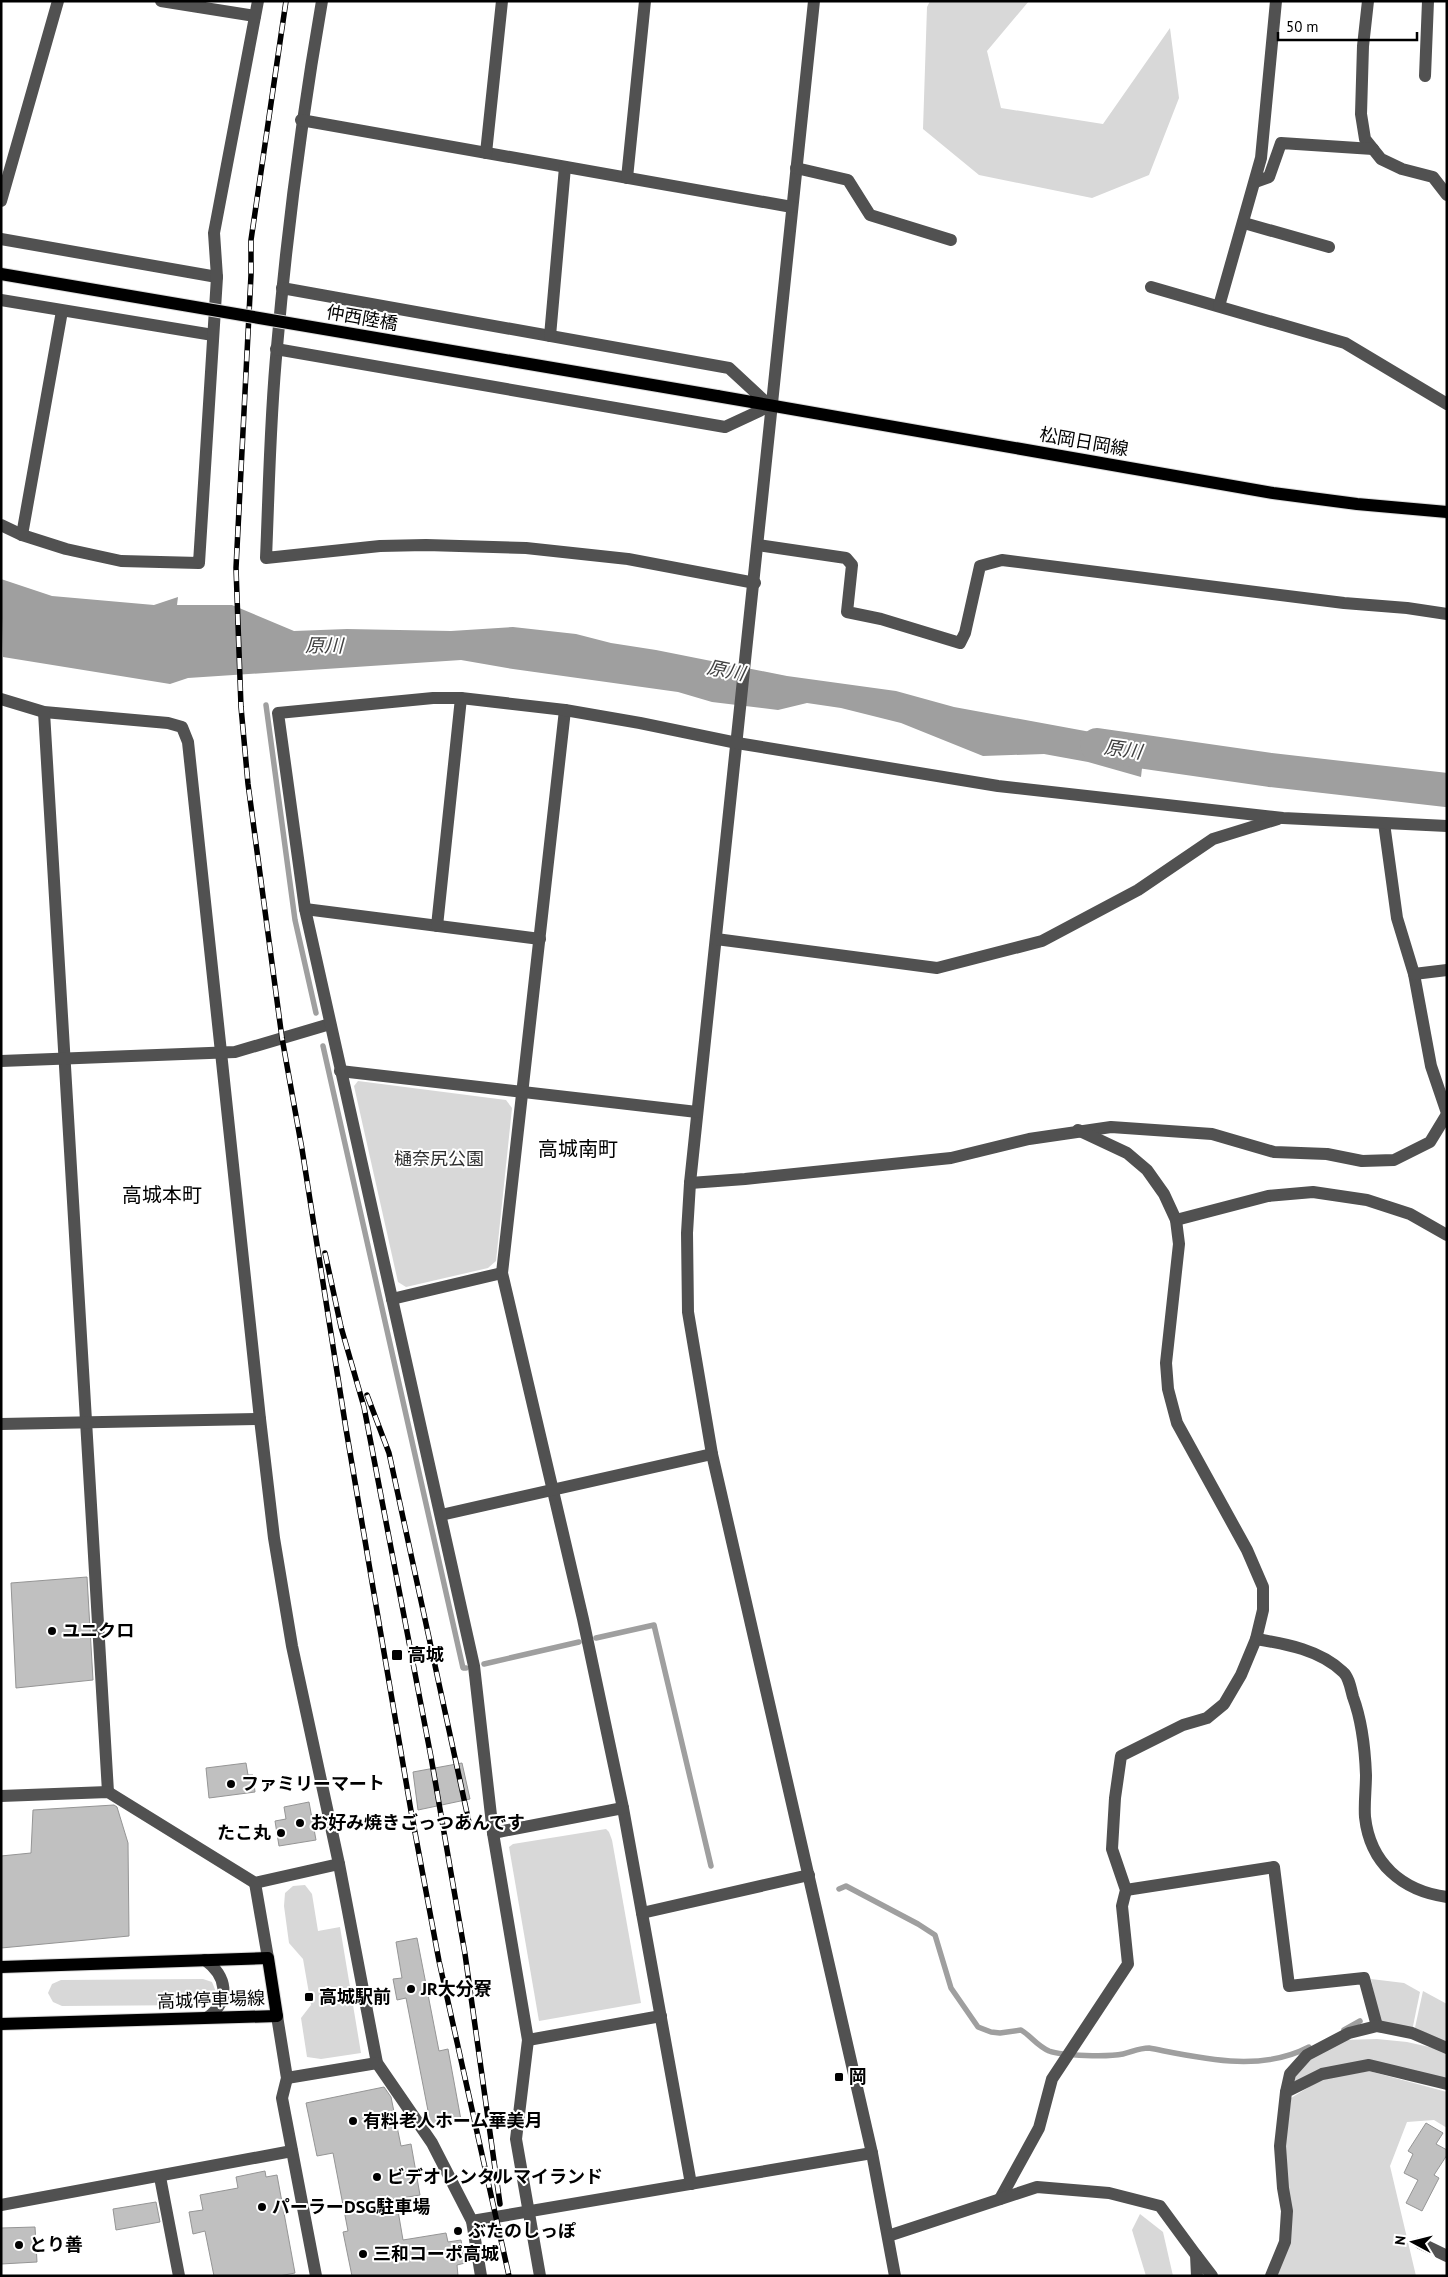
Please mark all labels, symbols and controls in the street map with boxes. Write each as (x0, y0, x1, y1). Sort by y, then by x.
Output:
scale bar (1278, 10, 1417, 42)
text: 50 m (1286, 17, 1319, 36)
street label: 仲西陸橋 (325, 300, 400, 335)
street label: 松岡日岡線 (1038, 422, 1130, 461)
water label: 原川 (305, 633, 345, 657)
water label: 原川 (705, 655, 749, 686)
water label: 原川 (1103, 734, 1145, 764)
district label: 高城南町 (538, 1136, 618, 1162)
park label: 樋奈尻公園 (394, 1147, 484, 1170)
district label: 高城本町 (122, 1182, 202, 1208)
place label: ユニクロ (62, 1619, 134, 1642)
marker: ユニクロ (46, 1625, 58, 1637)
place label: 高城 (408, 1643, 444, 1666)
marker: 高城 (390, 1648, 404, 1662)
place label: ファミリーマート (241, 1772, 385, 1795)
marker: ファミリーマート (225, 1778, 237, 1790)
place label: お好み焼きごっつあんです (310, 1811, 525, 1834)
marker: お好み焼きごっつあんです (294, 1817, 306, 1829)
place label: たこ丸 (217, 1821, 271, 1844)
marker: たこ丸 (275, 1827, 287, 1839)
place label: JR大分寮 (420, 1977, 492, 2000)
marker: JR大分寮 (405, 1983, 417, 1995)
place label: 高城駅前 (319, 1985, 391, 2008)
street label: 高城停車場線 (157, 1986, 265, 2013)
marker: 高城駅前 (303, 1991, 315, 2003)
place label: 岡 (849, 2065, 867, 2088)
marker: 岡 (833, 2071, 845, 2083)
place label: 有料老人ホーム華美月 (363, 2109, 542, 2132)
marker: 有料老人ホーム華美月 (347, 2115, 359, 2127)
place label: ビデオレンタルマイランド (387, 2165, 603, 2188)
marker: ビデオレンタルマイランド (371, 2171, 383, 2183)
place label: パーラーDSG駐車場 (272, 2195, 430, 2218)
marker: パーラーDSG駐車場 (256, 2201, 268, 2213)
north arrow (1388, 2217, 1438, 2267)
place label: ぶたのしっぽ (468, 2219, 576, 2242)
marker: ぶたのしっぽ (452, 2225, 464, 2237)
place label: とり善 (29, 2233, 83, 2256)
text: N (1391, 2235, 1410, 2246)
marker: とり善 (13, 2239, 25, 2251)
place label: 三和コーポ高城 (373, 2242, 499, 2265)
marker: 三和コーポ高城 (357, 2248, 369, 2260)

